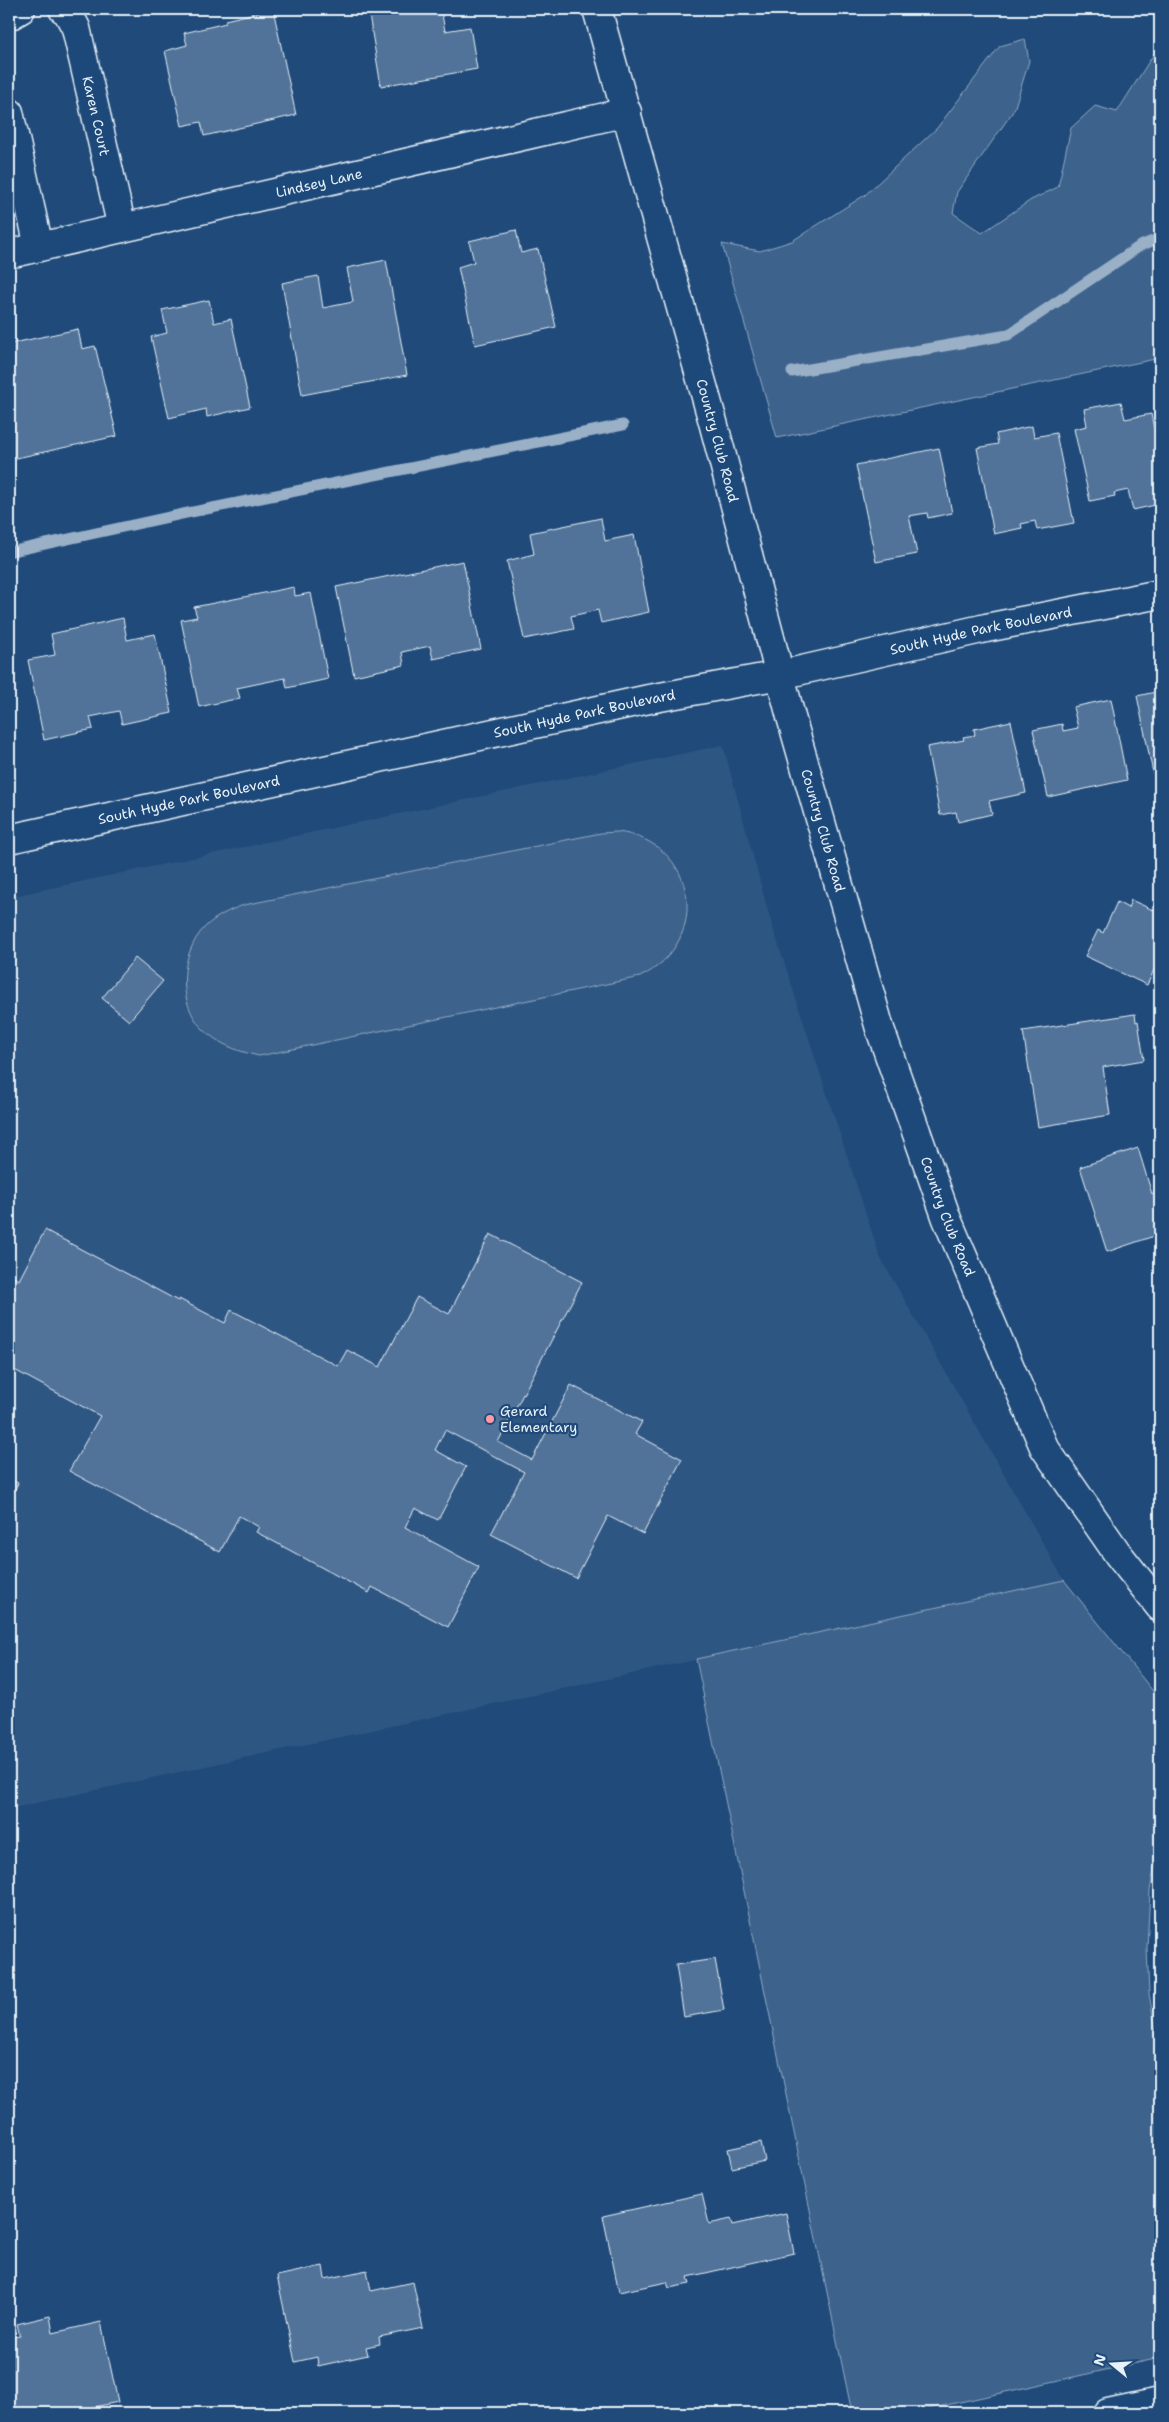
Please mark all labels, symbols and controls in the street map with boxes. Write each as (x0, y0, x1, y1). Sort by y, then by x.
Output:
street label: Karen Court (78, 74, 114, 158)
street label: Lindsey Lane (274, 164, 364, 201)
street label: Country Club Road (692, 377, 743, 504)
street label: South Hyde Park Boulevard (888, 602, 1073, 659)
street label: South Hyde Park Boulevard (492, 685, 677, 742)
street label: Country Club Road (797, 767, 849, 894)
street label: South Hyde Park Boulevard (96, 771, 281, 828)
street label: Country Club Road (917, 1154, 979, 1279)
place label: Gerard Elementary (500, 1402, 577, 1436)
marker: Gerard Elementary (484, 1413, 496, 1425)
north arrow (1086, 2340, 1136, 2390)
text: N (1089, 2352, 1110, 2368)

